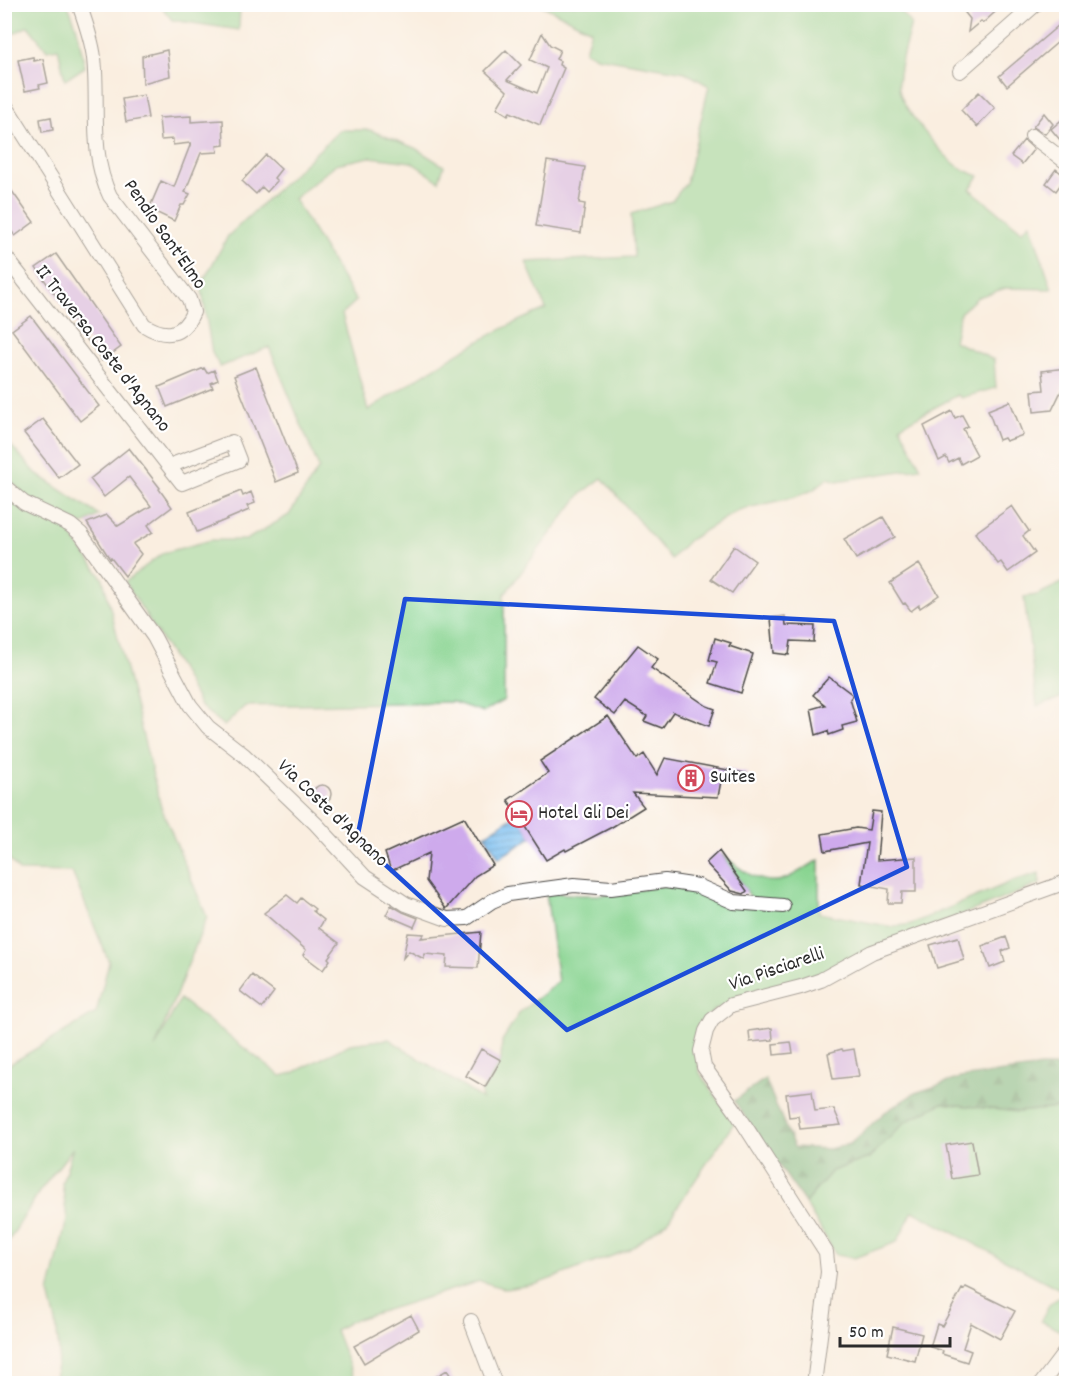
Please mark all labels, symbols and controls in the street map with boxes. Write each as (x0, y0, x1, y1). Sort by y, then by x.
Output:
street label: Pendio Sant'Elmo (116, 174, 212, 296)
street label: II Traversa Coste d'Agnano (27, 259, 177, 439)
street label: Via Coste d'Agnano (270, 754, 394, 874)
building icon: Suites (676, 763, 706, 793)
place label: Suites (710, 764, 756, 792)
hotel icon: Hotel Gli Dei (504, 799, 534, 829)
place label: Hotel Gli Dei (538, 800, 629, 828)
street label: Via Pisciarelli (726, 941, 829, 999)
scale bar (840, 1310, 950, 1348)
text: 50 m (849, 1321, 884, 1346)

